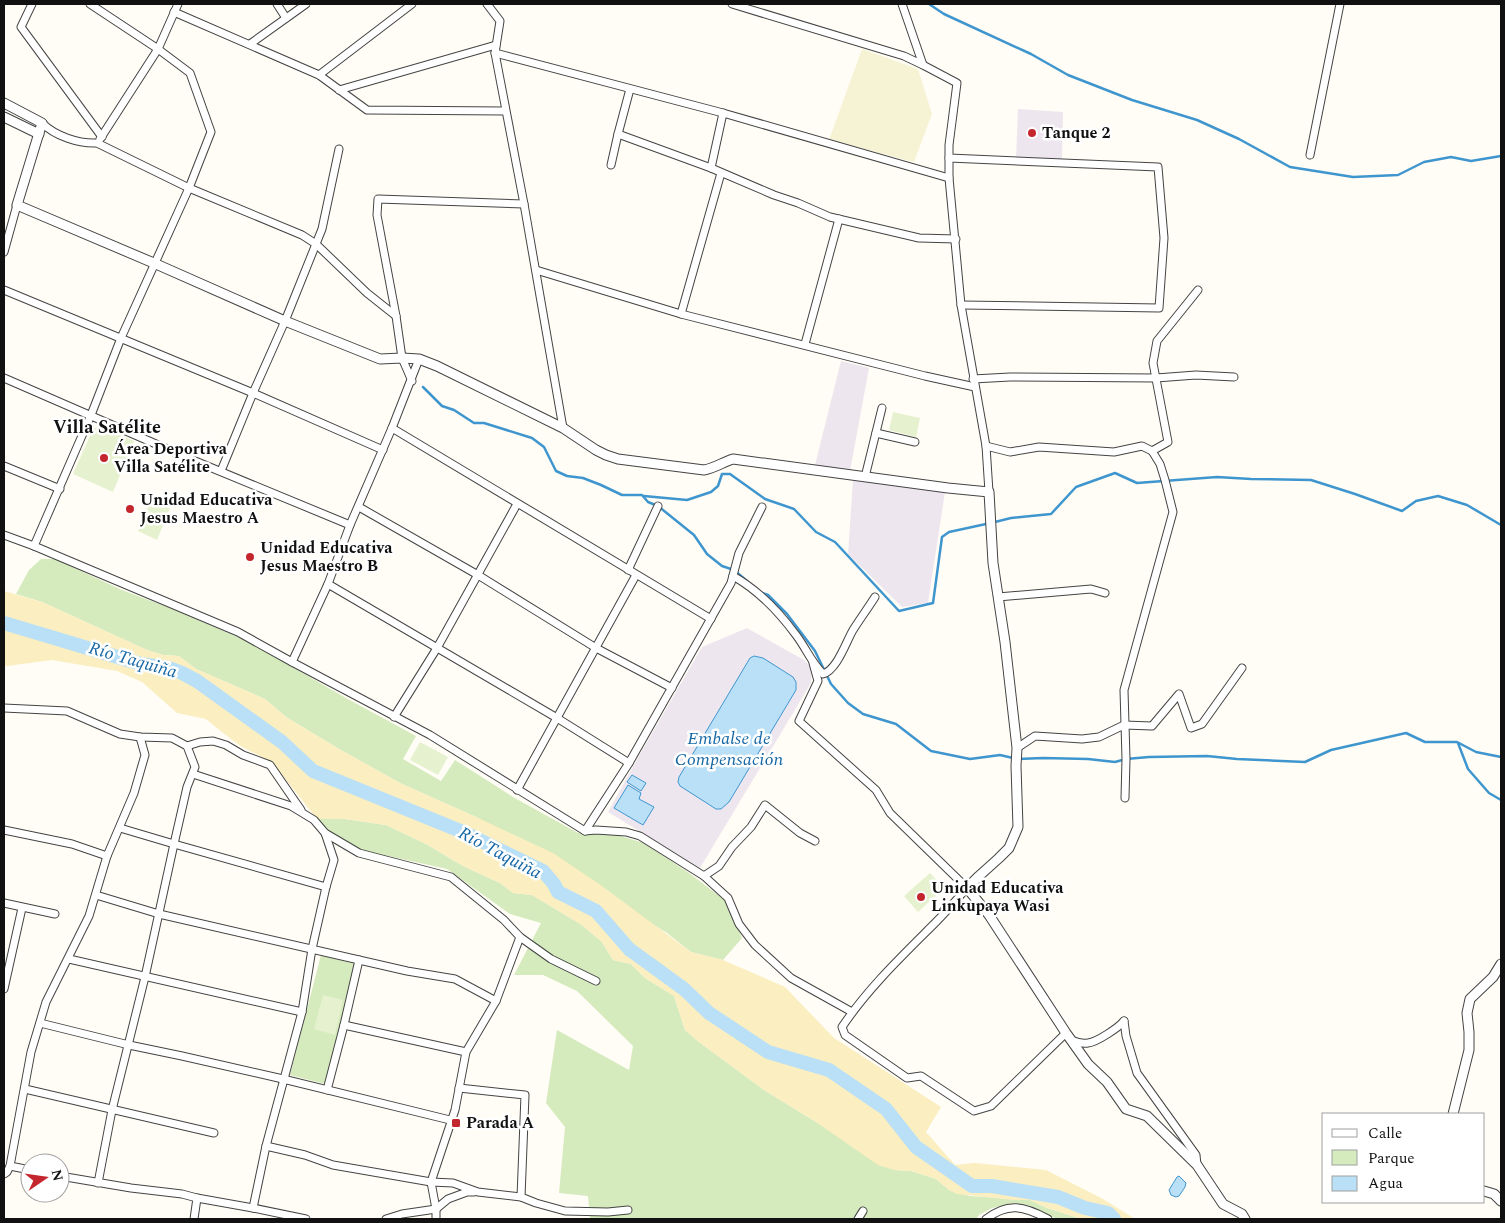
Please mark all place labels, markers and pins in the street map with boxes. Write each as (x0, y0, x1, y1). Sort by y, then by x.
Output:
place label: Tanque 2 (1042, 121, 1111, 145)
marker: Tanque 2 (1026, 127, 1038, 139)
place label: Área Deportiva Villa Satélite (114, 437, 228, 479)
marker: Área Deportiva Villa Satélite (98, 452, 110, 464)
place label: Unidad Educativa Jesus Maestro A (140, 488, 273, 530)
marker: Unidad Educativa Jesus Maestro A (124, 503, 136, 515)
place label: Unidad Educativa Jesus Maestro B (260, 536, 393, 578)
marker: Unidad Educativa Jesus Maestro B (244, 551, 256, 563)
place label: Unidad Educativa Linkupaya Wasi (931, 876, 1064, 918)
marker: Unidad Educativa Linkupaya Wasi (915, 891, 927, 903)
place label: Parada A (466, 1111, 535, 1135)
marker: Parada A (450, 1117, 462, 1129)

